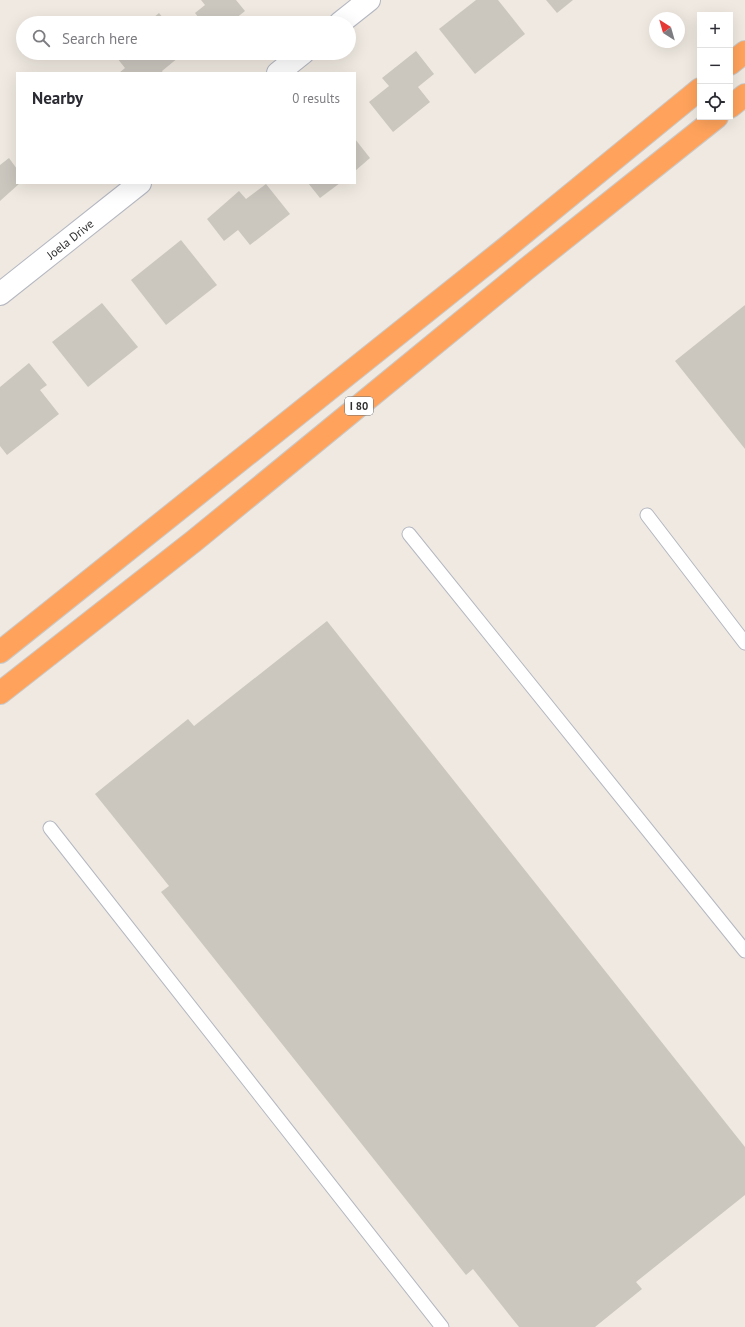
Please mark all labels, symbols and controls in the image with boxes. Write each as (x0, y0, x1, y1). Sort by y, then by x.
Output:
north arrow (649, 12, 685, 48)
map controls (697, 12, 733, 120)
button: + (697, 12, 733, 48)
search box (16, 16, 356, 60)
icon: search (30, 27, 52, 49)
text: Search here (62, 29, 138, 48)
button: − (697, 48, 733, 84)
button: locate (697, 84, 733, 120)
text: Nearby (32, 87, 83, 109)
text: 0 results (292, 90, 340, 107)
street label: Joela Drive (42, 216, 96, 262)
road number: I 80 (345, 397, 373, 415)

